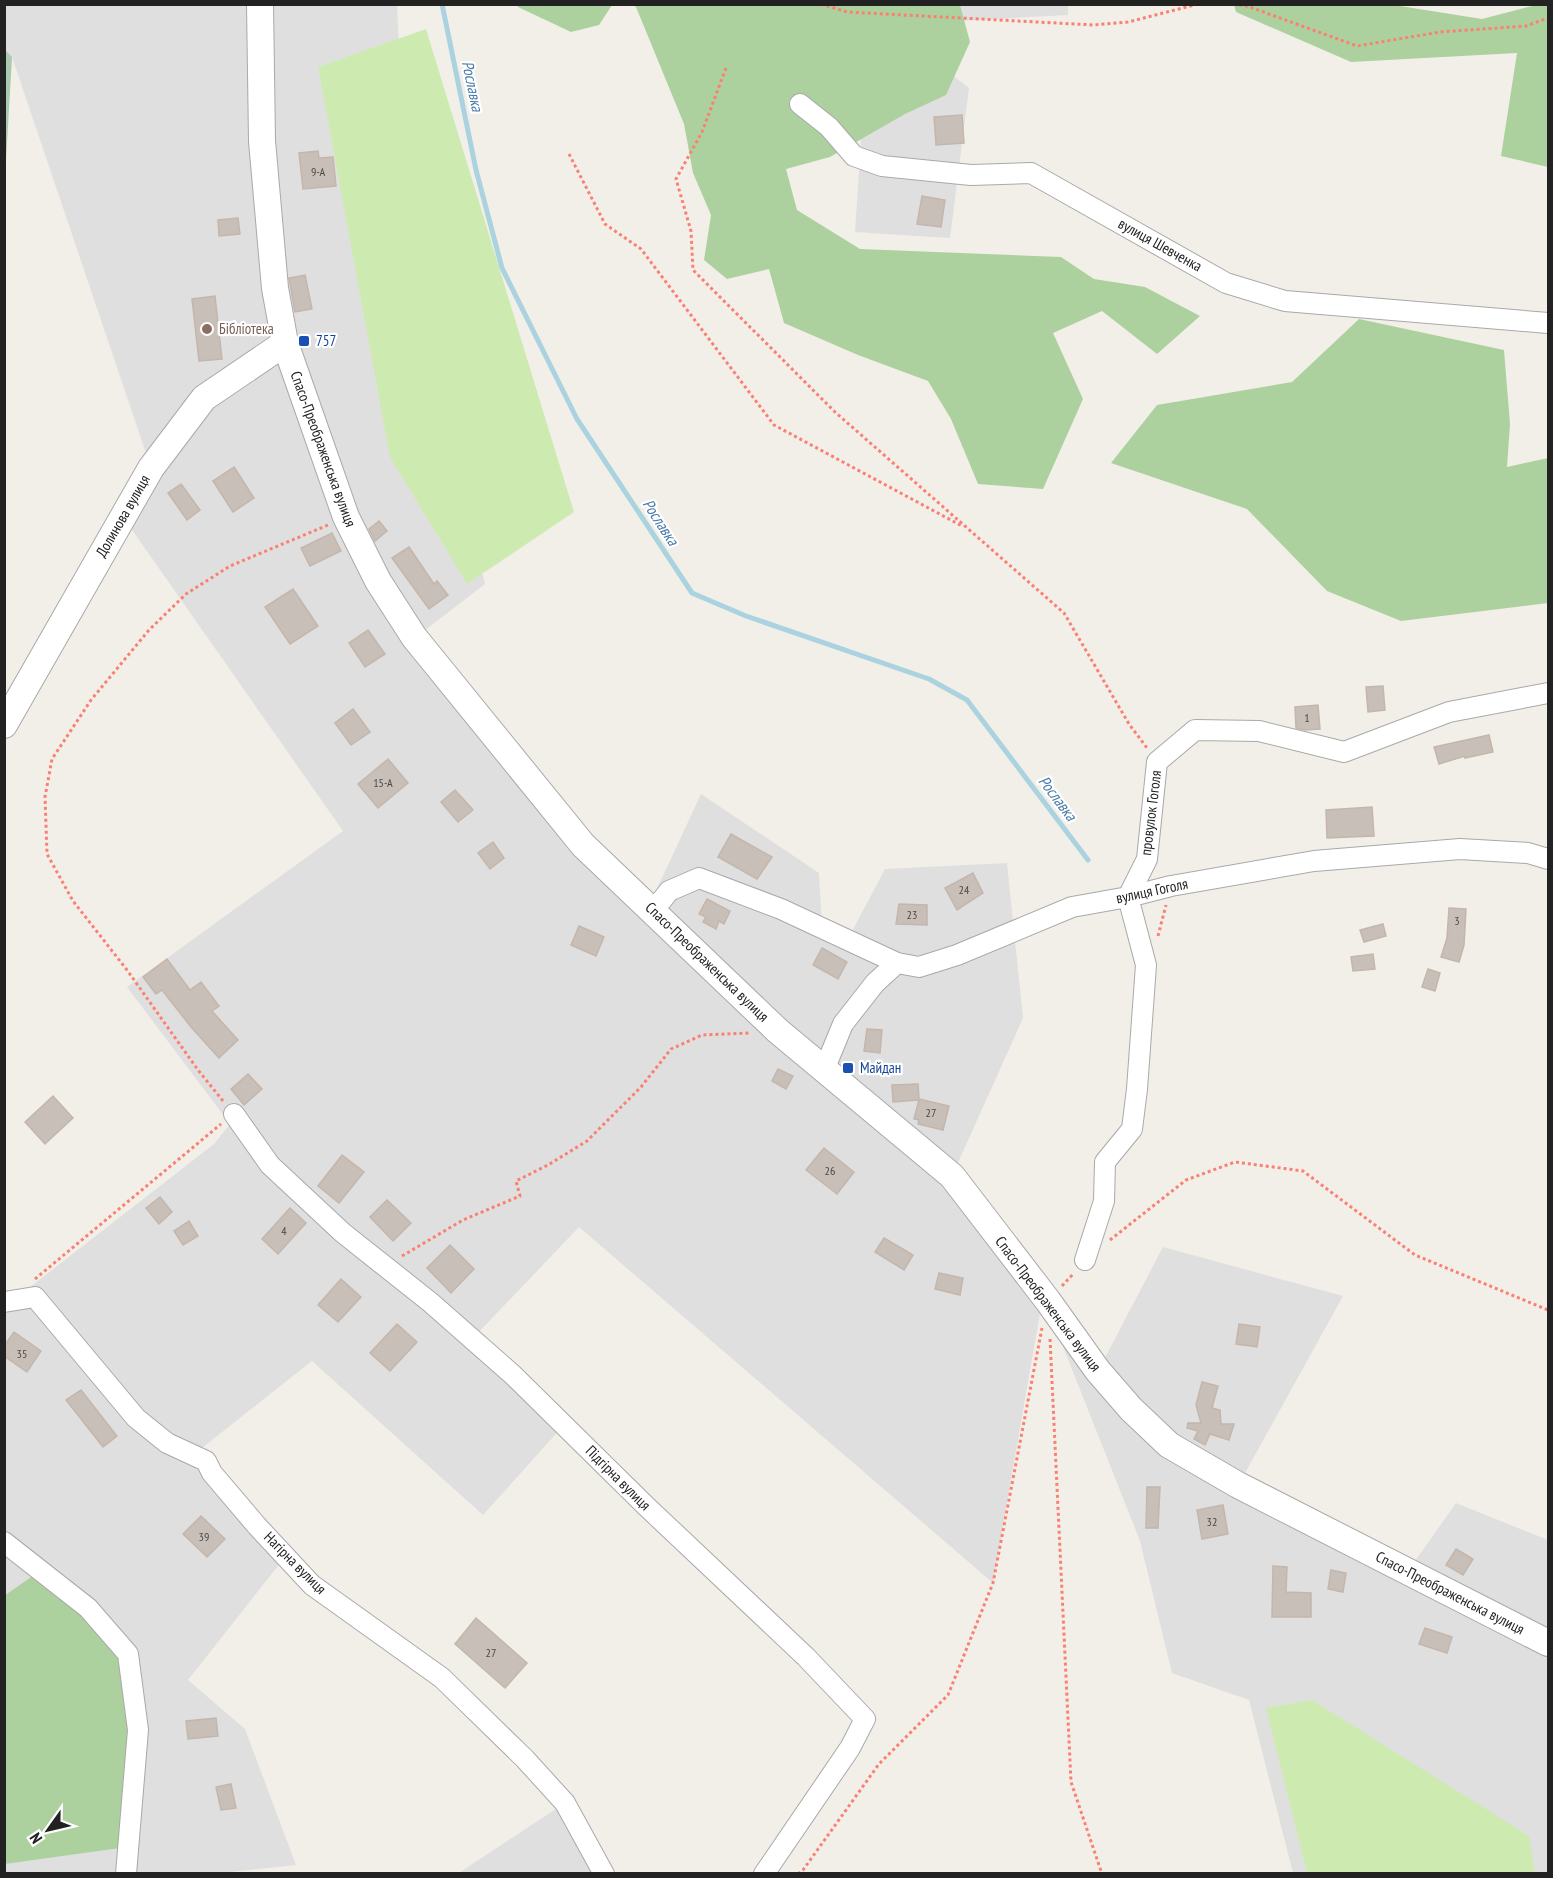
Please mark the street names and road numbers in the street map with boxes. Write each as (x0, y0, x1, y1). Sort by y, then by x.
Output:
street label: вулиця Шевченка (1115, 214, 1206, 275)
street label: Спасо-Преображенська вулиця (286, 368, 361, 530)
street label: Долинова вулиця (91, 471, 154, 560)
street label: провулок Гоголя (1136, 769, 1165, 857)
street label: вулиця Гоголя (1114, 874, 1190, 907)
street label: Спасо-Преображенська вулиця (642, 898, 773, 1026)
street label: Спасо-Преображенська вулиця (991, 1232, 1106, 1375)
street label: Підгірна вулиця (582, 1441, 655, 1514)
street label: Нагірна вулиця (260, 1527, 331, 1598)
street label: Спасо-Преображенська вулиця (1373, 1547, 1528, 1638)

